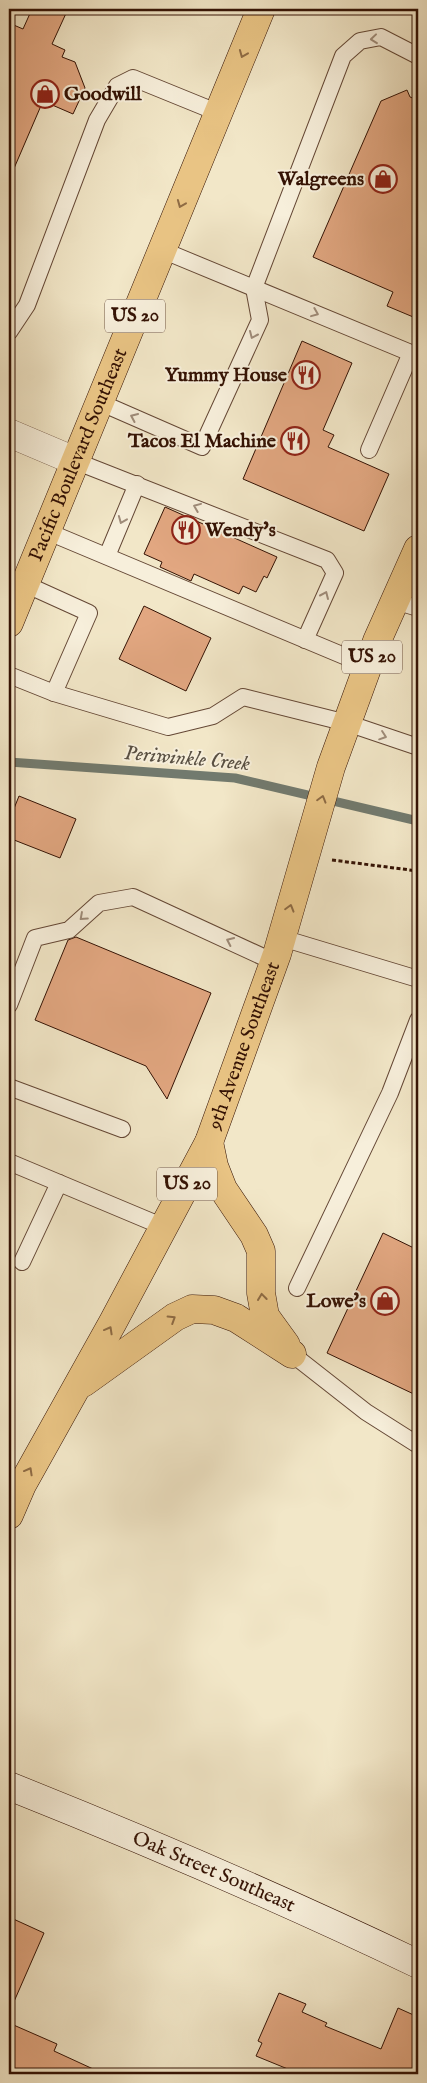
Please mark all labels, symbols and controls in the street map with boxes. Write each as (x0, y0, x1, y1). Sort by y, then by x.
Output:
one-way arrow (369, 33, 377, 44)
one-way arrow (238, 49, 249, 58)
shop icon: Goodwill (30, 79, 60, 109)
place label: Goodwill (64, 82, 142, 107)
shop icon: Walgreens (368, 164, 398, 194)
place label: Walgreens (277, 167, 364, 192)
one-way arrow (176, 199, 187, 208)
road number: US 20 (105, 300, 165, 332)
one-way arrow (310, 307, 319, 318)
one-way arrow (249, 330, 259, 339)
street label: Pacific Boulevard Southeast (23, 344, 133, 565)
restaurant icon: Yummy House (291, 360, 321, 390)
place label: Yummy House (165, 363, 288, 388)
one-way arrow (130, 413, 139, 424)
restaurant icon: Tacos El Machine (280, 426, 310, 456)
place label: Tacos El Machine (127, 429, 277, 454)
one-way arrow (193, 503, 202, 514)
one-way arrow (118, 515, 128, 524)
restaurant icon: Wendy's (171, 515, 201, 545)
place label: Wendy's (204, 518, 276, 543)
one-way arrow (318, 591, 329, 600)
road number: US 20 (342, 640, 402, 674)
one-way arrow (378, 730, 386, 740)
water label: Periwinkle Creek (123, 740, 252, 778)
one-way arrow (316, 796, 326, 804)
one-way arrow (285, 905, 295, 913)
one-way arrow (80, 911, 89, 920)
one-way arrow (226, 937, 235, 948)
street label: 9th Avenue Southeast (202, 958, 286, 1134)
road number: US 20 (157, 1168, 217, 1200)
shop icon: Lowe's (370, 1286, 400, 1316)
place label: Lowe's (306, 1289, 366, 1314)
one-way arrow (257, 1292, 268, 1300)
one-way arrow (167, 1316, 176, 1326)
one-way arrow (103, 1326, 113, 1335)
one-way arrow (23, 1467, 33, 1476)
street label: Oak Street Southeast (129, 1825, 299, 1918)

